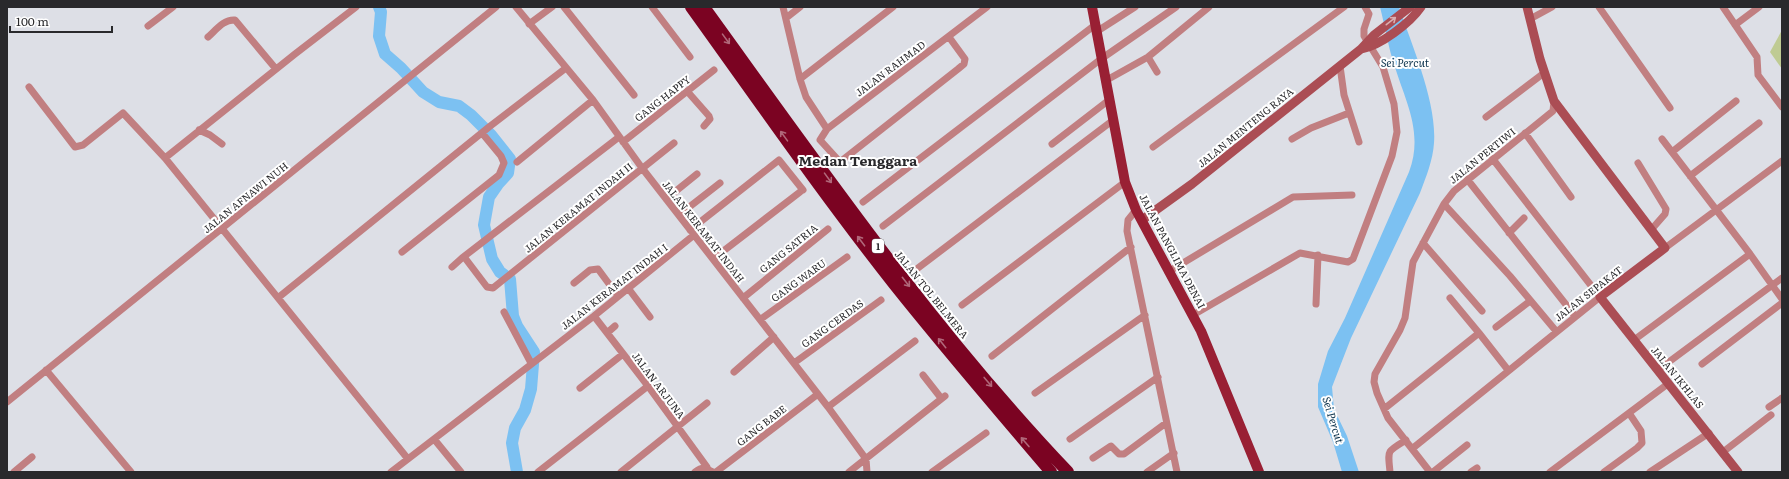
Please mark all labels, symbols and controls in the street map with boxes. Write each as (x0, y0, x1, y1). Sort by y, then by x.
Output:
scale bar (10, 8, 112, 34)
text: 100 m (16, 12, 49, 30)
one-way arrow (1386, 17, 1397, 26)
one-way arrow (722, 33, 731, 44)
street label: JALAN RAHMAD (852, 36, 928, 99)
water label: Sei Percut (1381, 54, 1430, 70)
street label: GANG HAPPY (631, 71, 693, 125)
street label: JALAN MENTENG RAYA (1194, 83, 1297, 170)
street label: JALAN PERTIWI (1446, 123, 1518, 187)
one-way arrow (780, 131, 788, 142)
district label: Medan Tenggara (799, 150, 918, 170)
street label: JALAN AFNAWI NUH (199, 158, 291, 236)
street label: JALAN KERAMAT INDAH II (520, 158, 636, 256)
one-way arrow (824, 172, 832, 183)
street label: JALAN KERAMAT INDAH (659, 177, 749, 285)
street label: JALAN PANGLIMA DENAI (1136, 191, 1210, 311)
street label: GANG SATRIA (756, 219, 821, 276)
one-way arrow (857, 236, 865, 247)
street label: JALAN KERAMAT INDAH I (557, 239, 671, 333)
road number: 1 (872, 239, 884, 253)
street label: JALAN TOL BELMERA (892, 247, 973, 342)
street label: GANG WARU (767, 255, 829, 305)
street label: JALAN SEPAKAT (1551, 262, 1625, 324)
one-way arrow (901, 276, 910, 287)
street label: GANG CERDAS (798, 295, 866, 351)
one-way arrow (937, 337, 946, 348)
street label: JALAN IKHLAS (1648, 343, 1708, 411)
street label: JALAN ARJUNA (629, 349, 689, 422)
one-way arrow (984, 377, 993, 388)
water label: Sei Percut (1319, 395, 1349, 446)
street label: GANG BABE (733, 401, 789, 449)
one-way arrow (1021, 437, 1030, 448)

